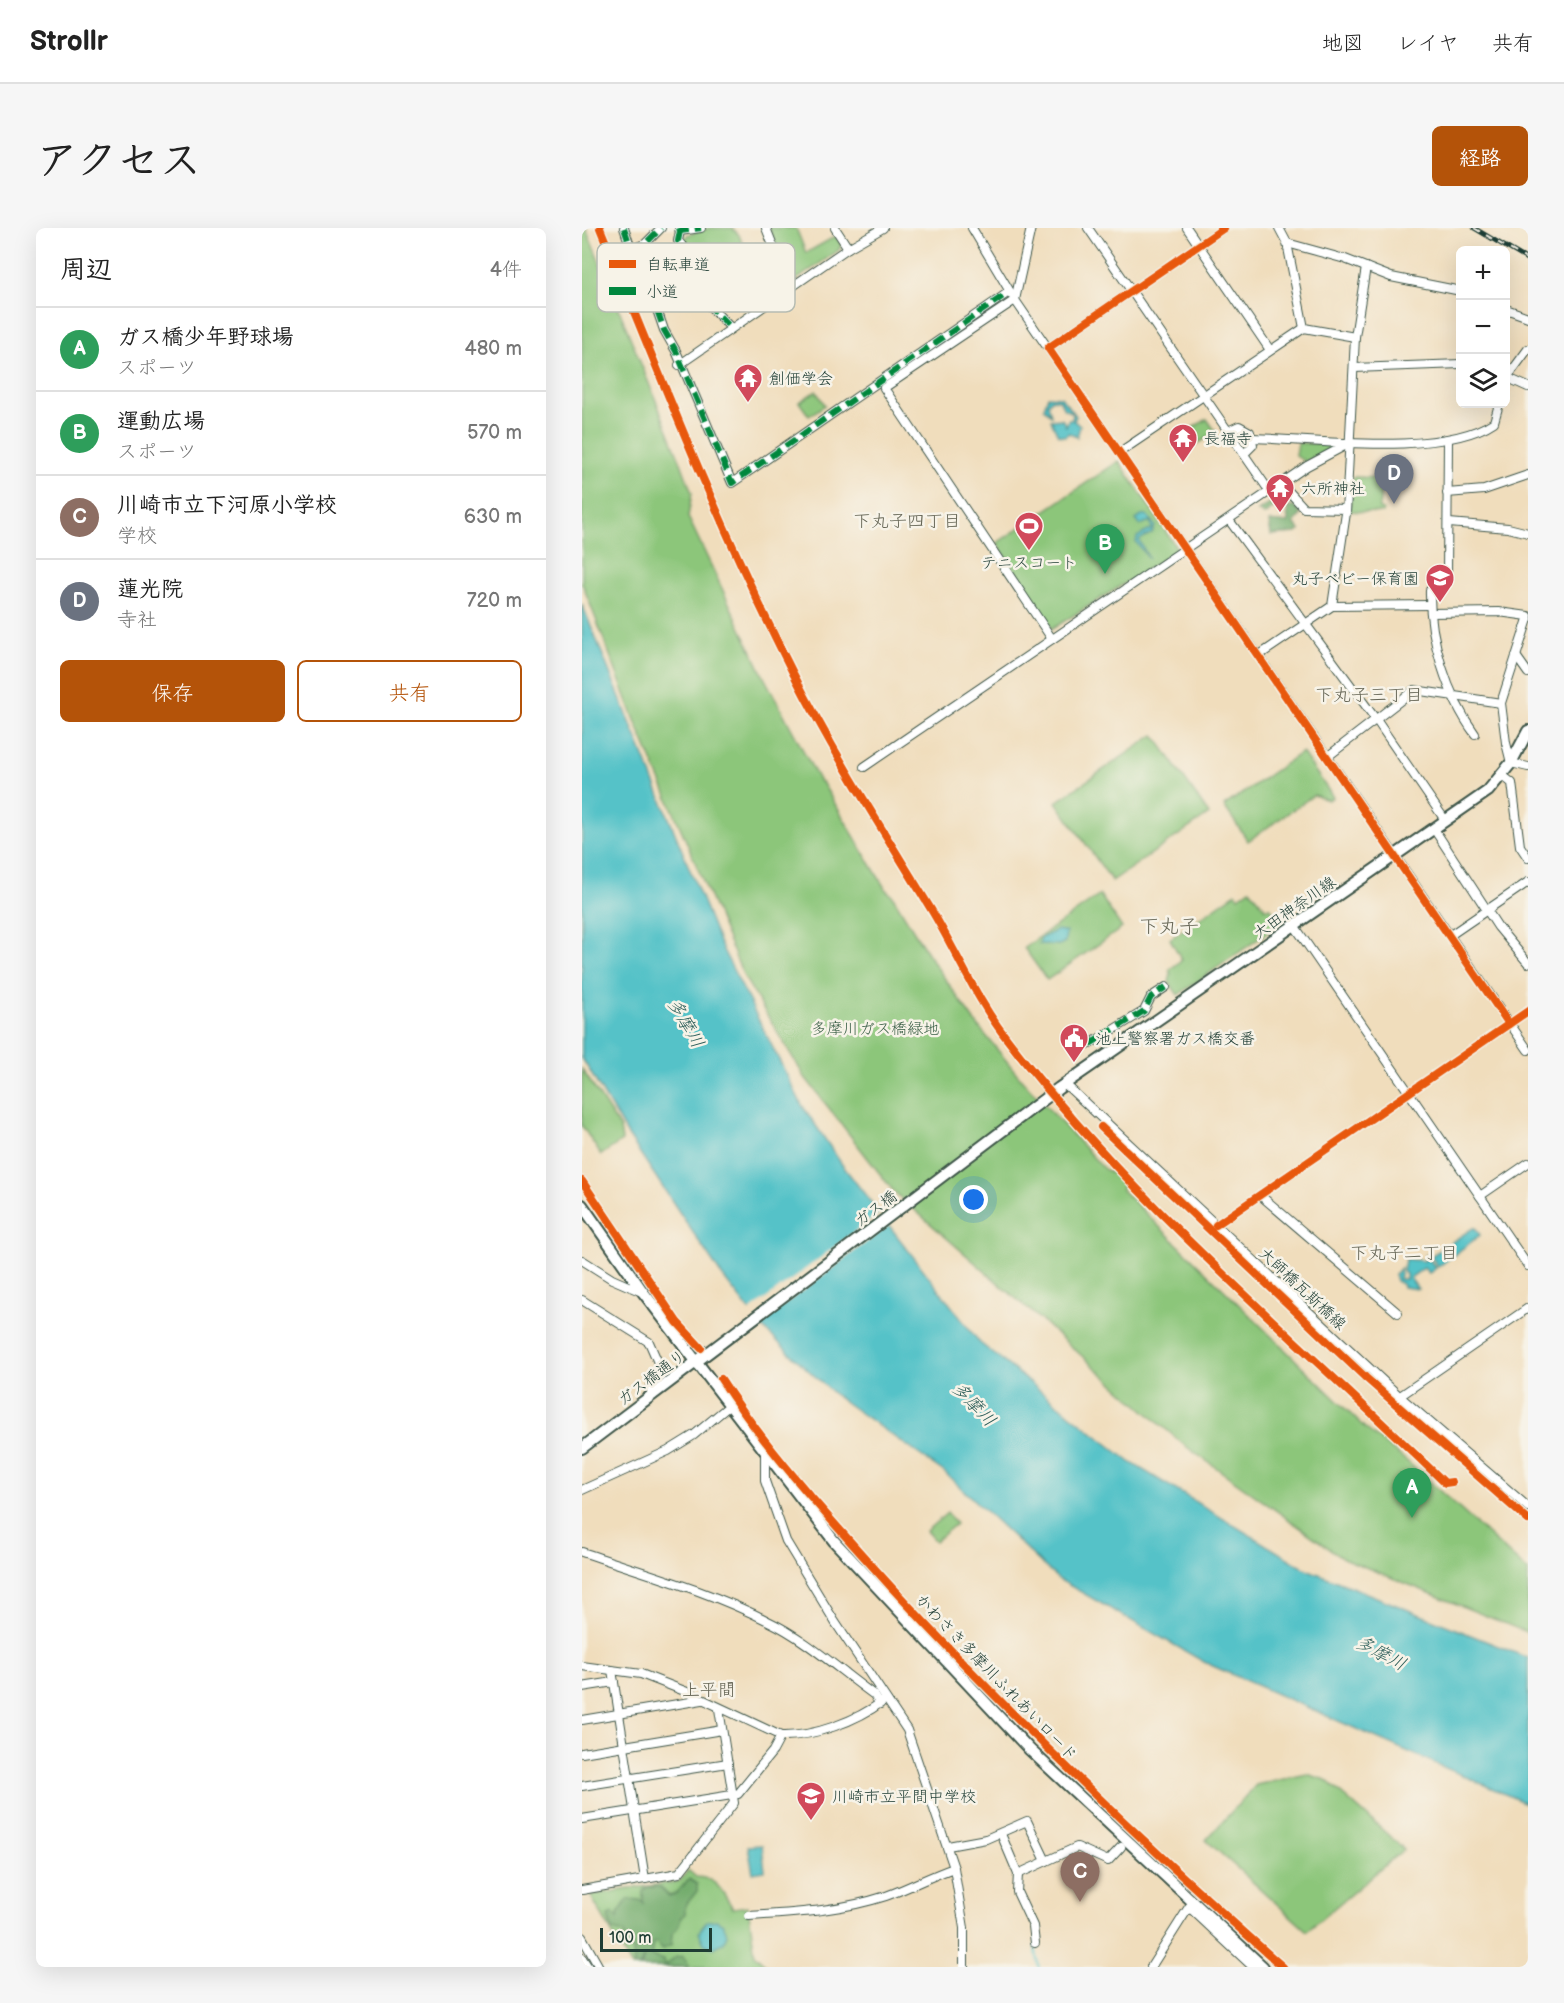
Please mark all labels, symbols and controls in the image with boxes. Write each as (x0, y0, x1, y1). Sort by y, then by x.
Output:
text: Strollr (30, 25, 108, 58)
text: 地図 (1322, 31, 1364, 56)
text: レイヤ (1397, 31, 1459, 56)
text: 共有 (1492, 31, 1534, 56)
button: 経路 (1432, 126, 1528, 186)
text: アクセス (36, 136, 201, 187)
legend (597, 243, 795, 312)
map controls (1456, 246, 1510, 408)
button: + (1456, 246, 1510, 300)
text: 周辺 (60, 255, 112, 286)
text: 自転車道 (646, 256, 710, 275)
text: 4件 (490, 258, 522, 282)
text: 小道 (646, 283, 678, 302)
button: − (1456, 300, 1510, 354)
text: ガス橋少年野球場 (117, 324, 293, 351)
text: A (73, 337, 86, 361)
text: 480 m (464, 337, 522, 361)
button: layers (1456, 354, 1510, 408)
text: スポーツ (117, 356, 197, 380)
temple icon: 創価学会 (732, 362, 764, 404)
place label: 創価学会 (769, 370, 833, 389)
text: 運動広場 (117, 408, 205, 435)
text: B (72, 421, 87, 445)
text: 570 m (467, 421, 522, 445)
temple icon: 長福寺 (1167, 422, 1199, 464)
place label: 長福寺 (1204, 430, 1252, 449)
text: スポーツ (117, 440, 197, 464)
pin: D (1374, 454, 1414, 504)
temple icon: 六所神社 (1264, 472, 1296, 514)
place label: 六所神社 (1301, 480, 1365, 499)
text: 川崎市立下河原小学校 (117, 492, 337, 519)
text: C (72, 505, 87, 529)
text: 630 m (464, 505, 522, 529)
sports icon: テニスコート (1013, 510, 1045, 552)
district label: 下丸子四丁目 (853, 511, 961, 532)
text: 学校 (117, 524, 157, 548)
pin: B (1086, 524, 1124, 574)
place label: テニスコート (981, 554, 1077, 573)
school or university icon: 丸子ベビー保育園 (1424, 562, 1456, 604)
place label: 丸子ベビー保育園 (1292, 570, 1419, 589)
text: 蓮光院 (117, 576, 183, 603)
text: D (73, 589, 86, 613)
text: 720 m (467, 589, 522, 613)
text: 寺社 (117, 608, 157, 632)
button: 保存 (60, 660, 285, 722)
button: 共有 (297, 660, 522, 722)
district label: 下丸子三丁目 (1315, 685, 1423, 706)
street label: 大田神奈川線 (1250, 873, 1340, 944)
district label: 下丸子 (1139, 915, 1199, 939)
water label: 多摩川 (663, 995, 708, 1052)
park label: 多摩川ガス橋緑地 (811, 1020, 939, 1039)
public building icon: 池上警察署ガス橋交番 (1058, 1022, 1090, 1064)
place label: 池上警察署ガス橋交番 (1095, 1030, 1255, 1049)
your location (959, 1185, 988, 1214)
street label: ガス橋 (851, 1187, 901, 1231)
district label: 下丸子二丁目 (1350, 1243, 1458, 1264)
street label: 大師橋瓦斯橋線 (1255, 1244, 1349, 1334)
street label: ガス橋通り (614, 1346, 690, 1410)
water label: 多摩川 (947, 1378, 1000, 1431)
pin: A (1392, 1468, 1432, 1518)
street label: かわさき多摩川ふれあいロード (911, 1591, 1081, 1765)
water label: 多摩川 (1352, 1631, 1410, 1675)
district label: 上平間 (682, 1680, 736, 1701)
school or university icon: 川崎市立平間中学校 (795, 1780, 827, 1822)
place label: 川崎市立平間中学校 (832, 1788, 976, 1807)
pin: C (1060, 1852, 1100, 1902)
scale bar (600, 1925, 712, 1952)
text: 100 m (609, 1929, 652, 1948)

